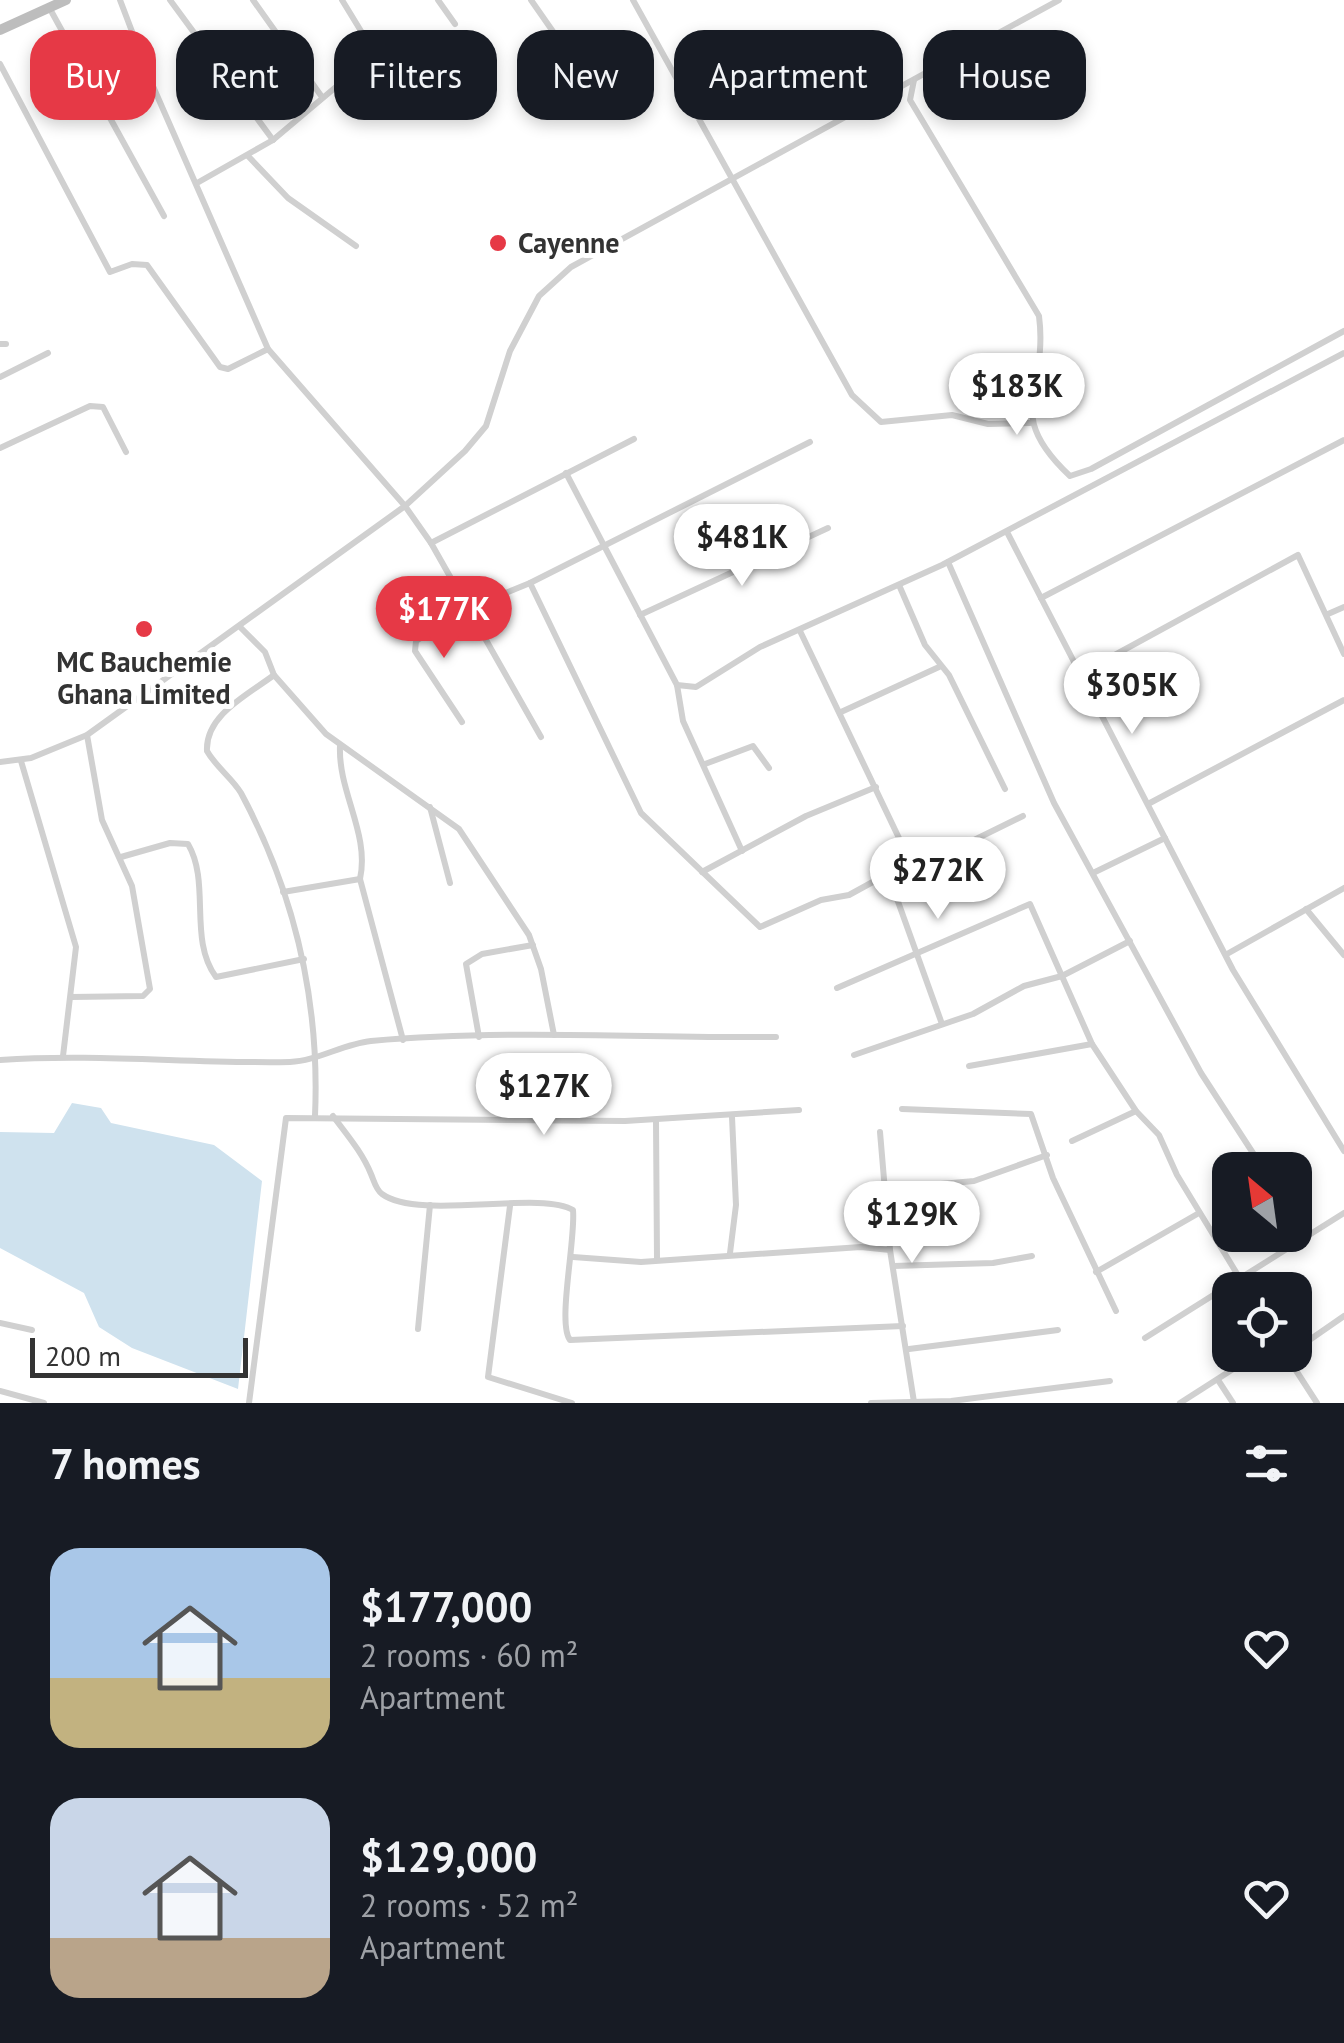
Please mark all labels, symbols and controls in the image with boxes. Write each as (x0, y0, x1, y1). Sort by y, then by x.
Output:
chip: Buy (30, 30, 156, 120)
chip: Rent (176, 30, 314, 120)
chip: Filters (334, 30, 497, 120)
chip: New (517, 30, 654, 120)
chip: Apartment (674, 30, 903, 120)
chip: House (923, 30, 1086, 120)
place label: Cayenne (518, 224, 619, 261)
marker: Cayenne (487, 232, 509, 254)
pin: $183K (947, 353, 1087, 438)
text: $183K (971, 364, 1063, 406)
pin: $481K (672, 504, 812, 589)
text: $481K (696, 515, 788, 557)
pin: $177K (374, 576, 514, 661)
text: $177K (398, 587, 490, 629)
marker: MC Bauchemie Ghana Limited (133, 618, 155, 640)
place label: MC Bauchemie Ghana Limited (56, 643, 232, 712)
pin: $305K (1062, 652, 1202, 737)
text: $305K (1086, 663, 1178, 705)
pin: $272K (868, 837, 1008, 922)
text: $272K (892, 848, 984, 890)
pin: $127K (474, 1053, 614, 1138)
text: $127K (498, 1064, 590, 1106)
north arrow (1212, 1152, 1312, 1252)
map controls (1212, 1152, 1312, 1372)
pin: $129K (842, 1181, 982, 1266)
text: $129K (866, 1192, 958, 1234)
button: locate (1212, 1272, 1312, 1372)
scale bar (30, 1333, 248, 1378)
text: 200 m (45, 1337, 121, 1374)
text: 7 homes (50, 1436, 201, 1491)
icon: filters (1239, 1436, 1294, 1491)
text: $177,000 (360, 1579, 532, 1634)
icon: home (130, 1588, 250, 1708)
icon: heart (1239, 1621, 1294, 1676)
text: 2 rooms · 60 m² (360, 1634, 578, 1676)
text: Apartment (360, 1676, 505, 1718)
text: $129,000 (360, 1829, 537, 1884)
icon: home (130, 1838, 250, 1958)
icon: heart (1239, 1871, 1294, 1926)
text: 2 rooms · 52 m² (360, 1884, 578, 1926)
text: Apartment (360, 1926, 505, 1968)

